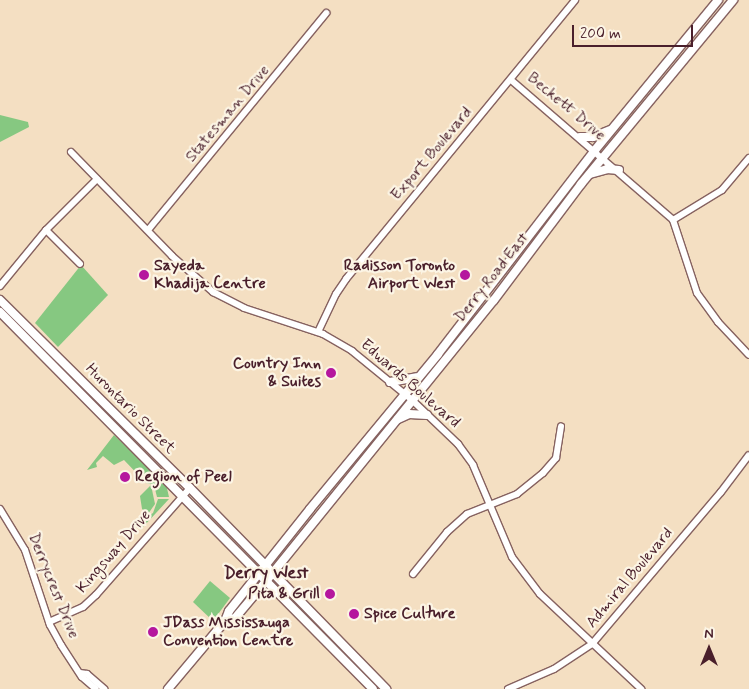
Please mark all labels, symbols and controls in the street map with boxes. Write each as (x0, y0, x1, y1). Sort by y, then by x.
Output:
scale bar (574, 15, 695, 47)
text: 200 m (580, 24, 621, 44)
street label: Statesman Drive (182, 62, 274, 166)
street label: Beckett Drive (523, 69, 609, 145)
street label: Export Boulevard (387, 103, 477, 205)
street label: Derry Road East (451, 229, 533, 327)
place label: Sayeda Khadija Centre (154, 256, 263, 294)
place label: Radisson Toronto Airport West (345, 256, 455, 294)
marker: Sayeda Khadija Centre (138, 269, 150, 281)
marker: Radisson Toronto Airport West (459, 269, 471, 281)
street label: Edwards Boulevard (357, 336, 463, 432)
place label: Country Inn & Suites (236, 354, 321, 392)
street label: Hurontario Street (81, 360, 179, 458)
marker: Country Inn & Suites (325, 367, 337, 379)
place label: Region of Peel (135, 467, 232, 487)
marker: Region of Peel (119, 471, 131, 483)
street label: Kingsway Drive (73, 506, 155, 598)
street label: Admiral Boulevard (582, 524, 678, 632)
street label: Derrycrest Drive (23, 530, 83, 642)
district label: Derry West (223, 562, 309, 584)
place label: Pita & Grill (248, 584, 320, 604)
marker: Pita & Grill (324, 588, 336, 600)
place label: Spice Culture (364, 604, 454, 624)
marker: Spice Culture (348, 608, 360, 620)
place label: JDass Mississauga Convention Centre (163, 613, 291, 651)
north arrow (684, 624, 734, 674)
text: N (704, 625, 714, 643)
marker: JDass Mississauga Convention Centre (147, 626, 159, 638)

